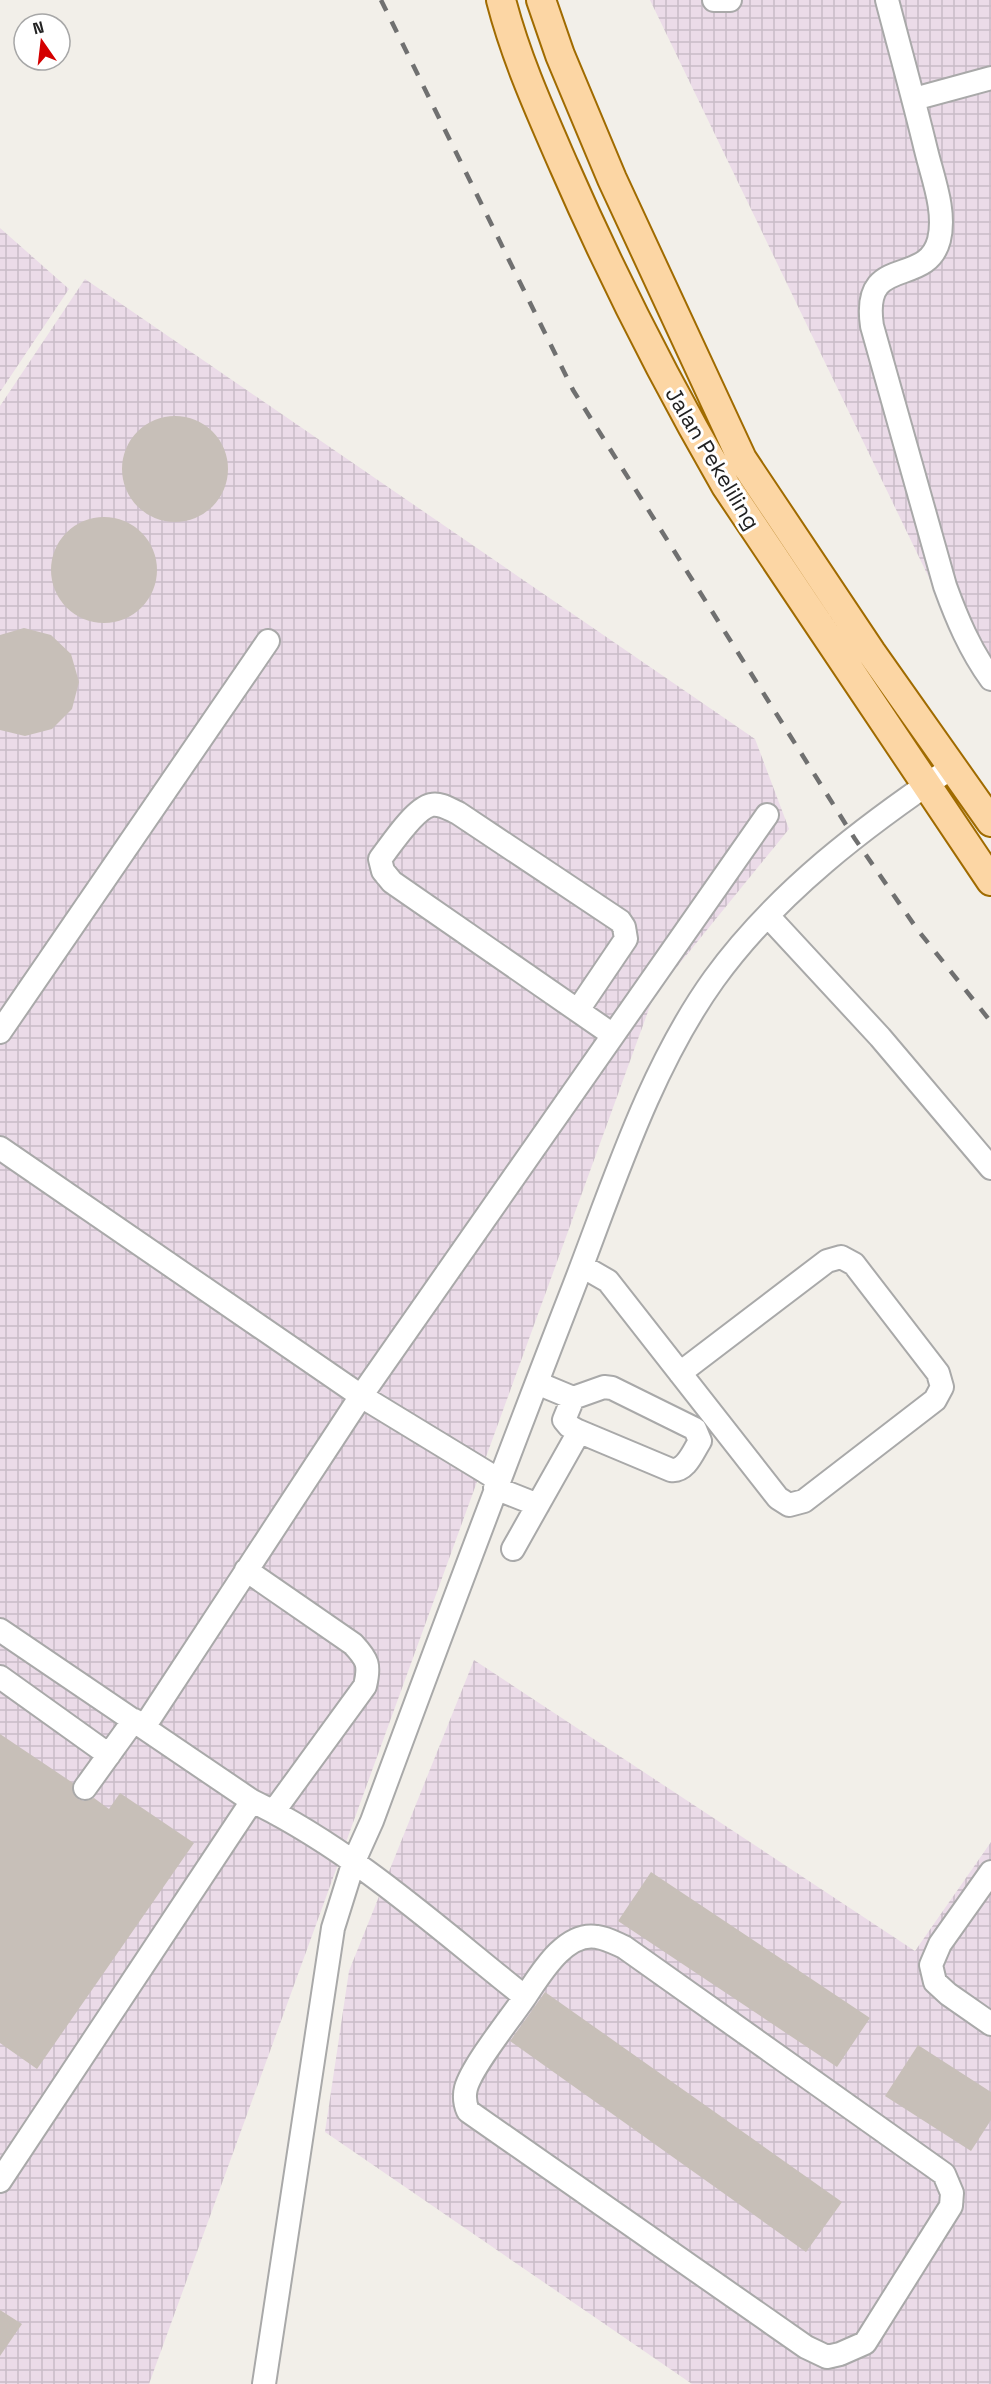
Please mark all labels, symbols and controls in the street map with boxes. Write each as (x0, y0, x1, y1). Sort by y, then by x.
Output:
north arrow (12, 12, 72, 72)
text: N (31, 16, 46, 39)
street label: Jalan Pekeliling (659, 381, 767, 535)

